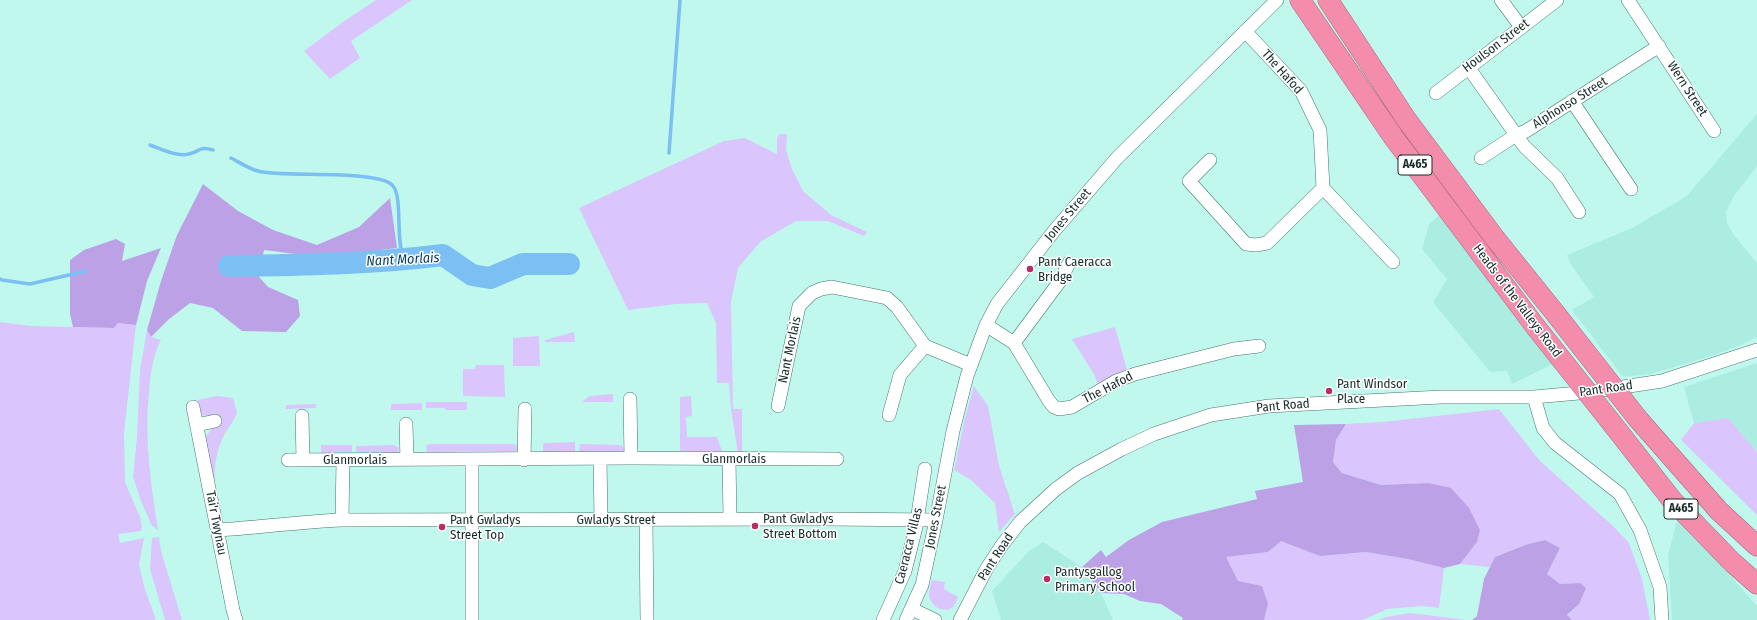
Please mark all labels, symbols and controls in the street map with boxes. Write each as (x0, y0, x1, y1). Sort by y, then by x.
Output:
street label: Houlson Street (1460, 16, 1532, 76)
street label: The Hafod (1258, 47, 1306, 97)
street label: Wern Street (1663, 59, 1711, 119)
street label: Alphonso Street (1530, 74, 1610, 132)
road number: A465 (1398, 155, 1432, 175)
street label: Jones Street (1041, 185, 1095, 245)
street label: Heads of the Valleys Road (1469, 241, 1565, 361)
water label: Nant Morlais (366, 250, 440, 270)
place label: Pant Caeracca Bridge (1038, 254, 1112, 285)
marker: Pant Caeracca Bridge (1025, 264, 1035, 274)
street label: Nant Morlais (775, 315, 805, 385)
street label: The Hafod (1080, 369, 1136, 407)
place label: Pant Windsor Place (1337, 376, 1407, 407)
street label: Pant Road (1578, 378, 1634, 400)
marker: Pant Windsor Place (1324, 386, 1334, 396)
street label: Pant Road (1256, 396, 1310, 416)
street label: Glanmorlais (702, 451, 766, 467)
street label: Glanmorlais (323, 452, 387, 468)
street label: Jones Street (922, 484, 950, 550)
street label: Tai'r Twynau (202, 490, 230, 556)
road number: A465 (1664, 499, 1698, 519)
street label: Caeracca Villas (892, 506, 926, 586)
place label: Pant Gwladys Street Bottom (763, 511, 837, 542)
place label: Pant Gwladys Street Top (450, 512, 521, 543)
street label: Gwladys Street (577, 512, 655, 528)
marker: Pant Gwladys Street Bottom (750, 521, 760, 531)
marker: Pant Gwladys Street Top (437, 522, 447, 532)
street label: Pant Road (975, 530, 1017, 584)
place label: Pantysgallog Primary School (1055, 564, 1135, 595)
marker: Pantysgallog Primary School (1042, 574, 1052, 584)

